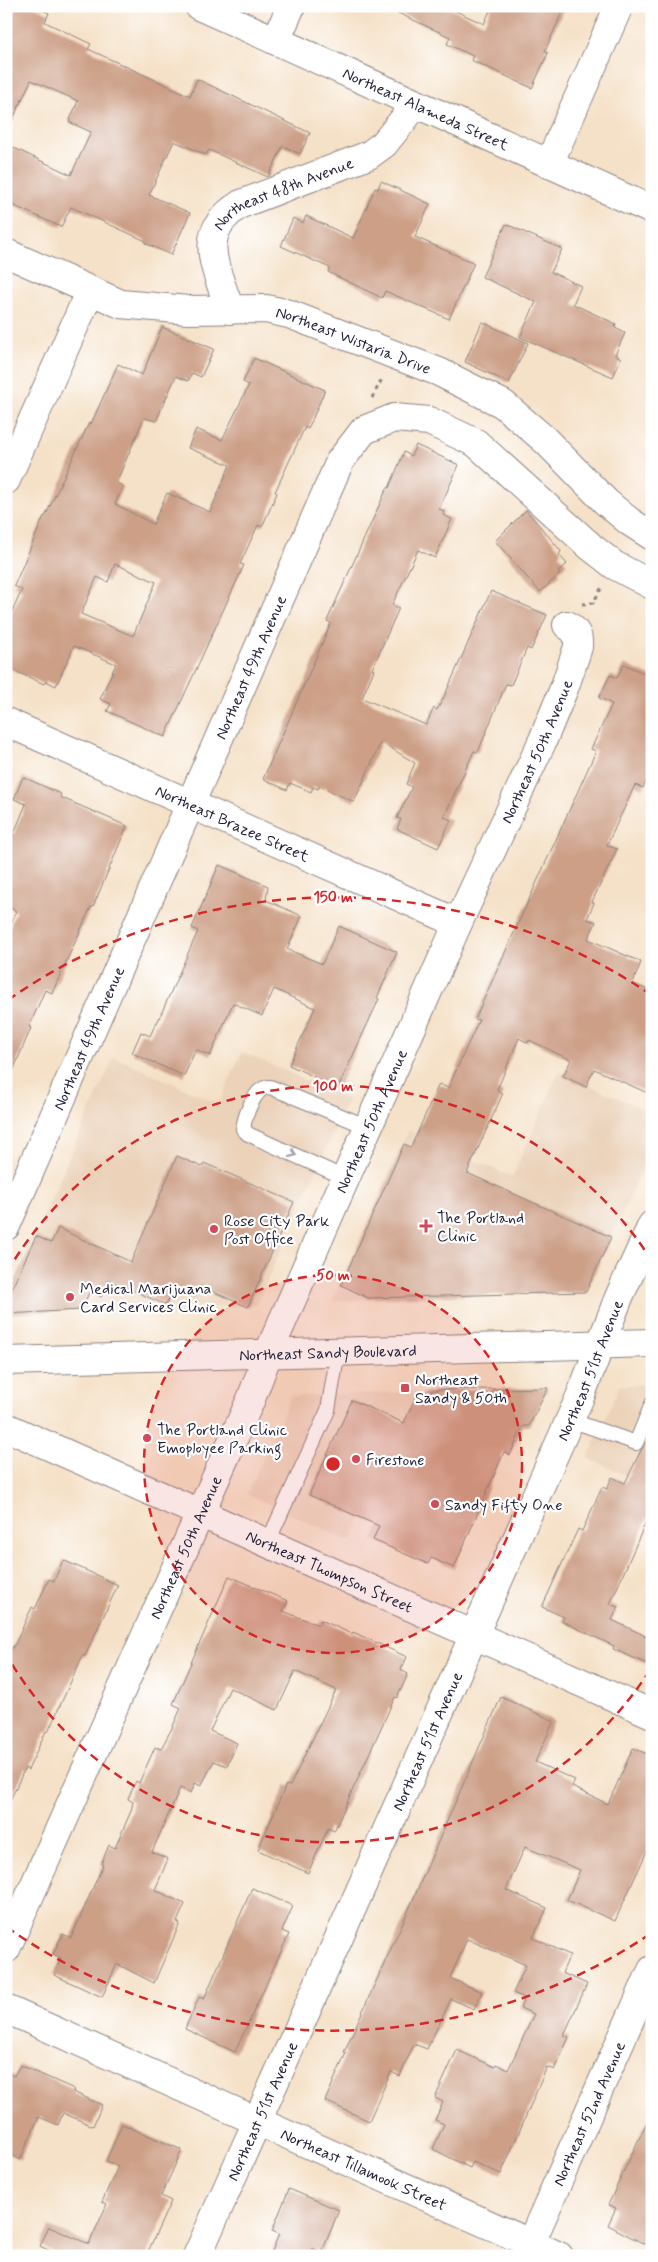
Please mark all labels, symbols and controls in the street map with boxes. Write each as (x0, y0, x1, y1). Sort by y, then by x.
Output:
street label: Northeast Alameda Street (339, 63, 512, 156)
street label: Northeast 48th Avenue (209, 153, 357, 235)
street label: Northeast Wistaria Drive (274, 302, 434, 380)
street label: Northeast 49th Avenue (211, 592, 292, 743)
street label: Northeast 50th Avenue (497, 677, 578, 827)
street label: Northeast Brazee Street (152, 781, 313, 868)
text: 150 m (313, 888, 353, 908)
street label: Northeast 49th Avenue (49, 963, 130, 1114)
street label: Northeast 50th Avenue (331, 1046, 413, 1197)
text: 100 m (313, 1077, 353, 1097)
one-way arrow (288, 1148, 297, 1159)
place label: The Portland Clinic (437, 1208, 524, 1247)
place label: Rose City Park Post Office (224, 1211, 329, 1250)
marker: The Portland Clinic (419, 1219, 433, 1233)
marker: Rose City Park Post Office (208, 1223, 220, 1235)
text: 50 m (316, 1266, 350, 1286)
place label: Medical Marijuana Card Services Clinic (80, 1279, 217, 1318)
marker: Medical Marijuana Card Services Clinic (64, 1291, 76, 1303)
street label: Northeast 51st Avenue (553, 1297, 629, 1445)
street label: Northeast Sandy Boulevard (239, 1341, 417, 1367)
place label: Northeast Sandy & 50th (415, 1370, 507, 1409)
marker: Northeast Sandy & 50th (399, 1382, 411, 1394)
place label: The Portland Clinic Emoployee Parking (157, 1420, 287, 1460)
marker: The Portland Clinic Emoployee Parking (141, 1432, 153, 1444)
place label: Firestone (366, 1450, 425, 1471)
marker: Firestone (350, 1453, 362, 1465)
centre of rings (324, 1455, 342, 1473)
street label: Northeast 50th Avenue (145, 1472, 228, 1623)
place label: Sandy Fifty One (445, 1495, 563, 1516)
marker: Sandy Fifty One (429, 1498, 441, 1510)
street label: Northeast Thompson Street (242, 1526, 416, 1618)
street label: Northeast 51st Avenue (388, 1668, 468, 1814)
street label: Northeast 51st Avenue (223, 2038, 303, 2184)
street label: Northeast 52nd Avenue (548, 2038, 631, 2190)
street label: Northeast Tillamook Street (277, 2124, 450, 2217)

